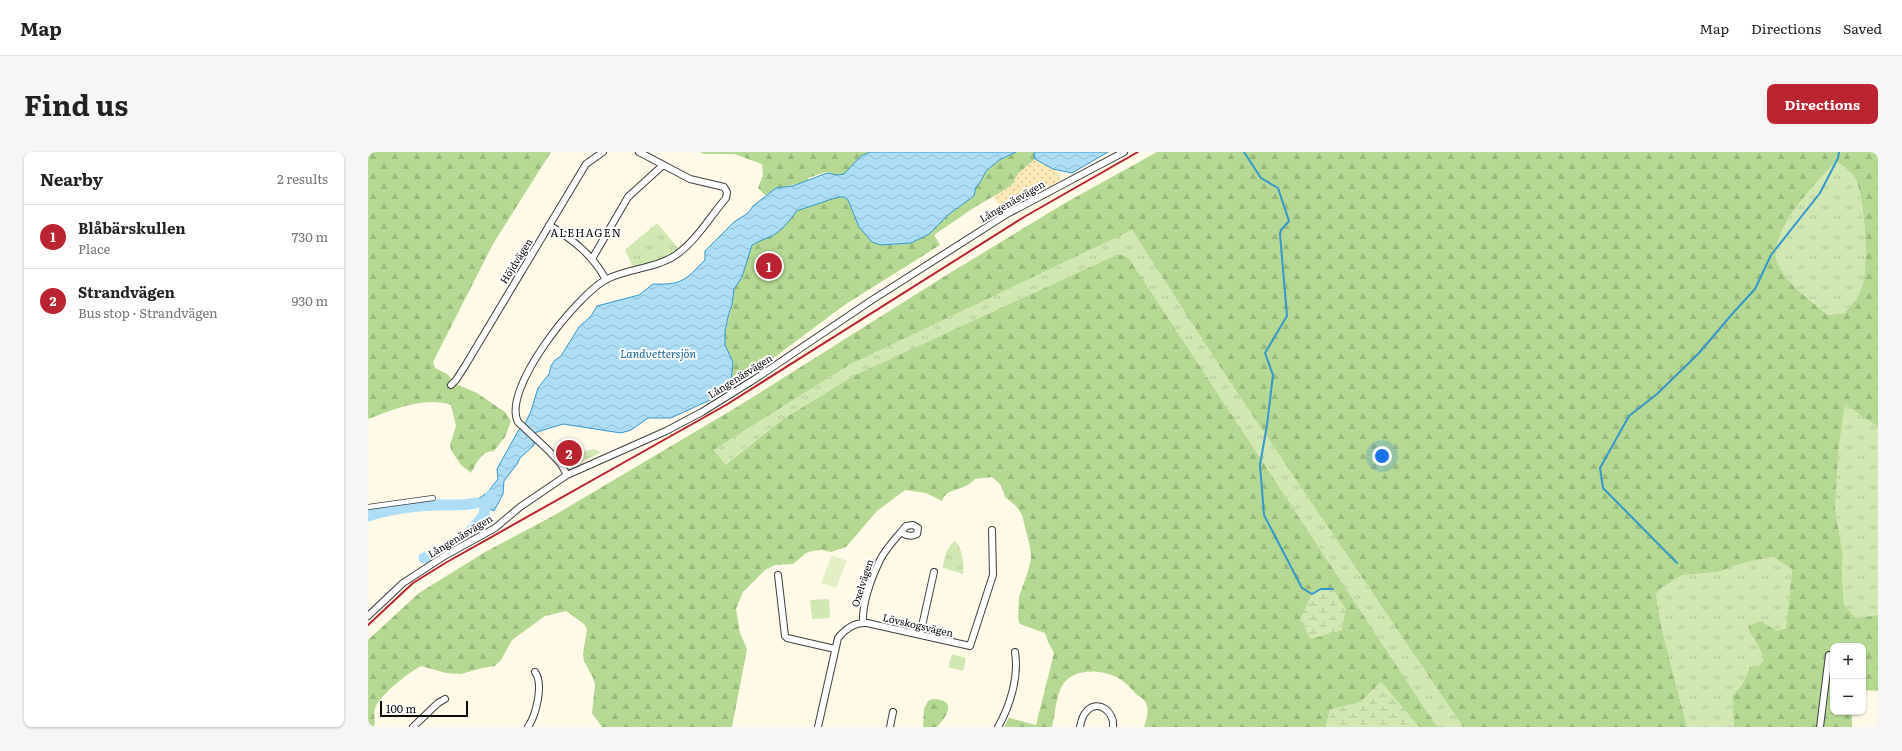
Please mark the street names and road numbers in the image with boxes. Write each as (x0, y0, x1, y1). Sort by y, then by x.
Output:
street label: Långenäsvägen (976, 176, 1048, 225)
street label: Höjdvägen (496, 235, 536, 286)
street label: Långenäsvägen (705, 350, 775, 401)
street label: Långenäsvägen (424, 510, 495, 561)
street label: Oxelvägen (847, 557, 876, 609)
street label: Lövskogsvägen (881, 609, 955, 640)

